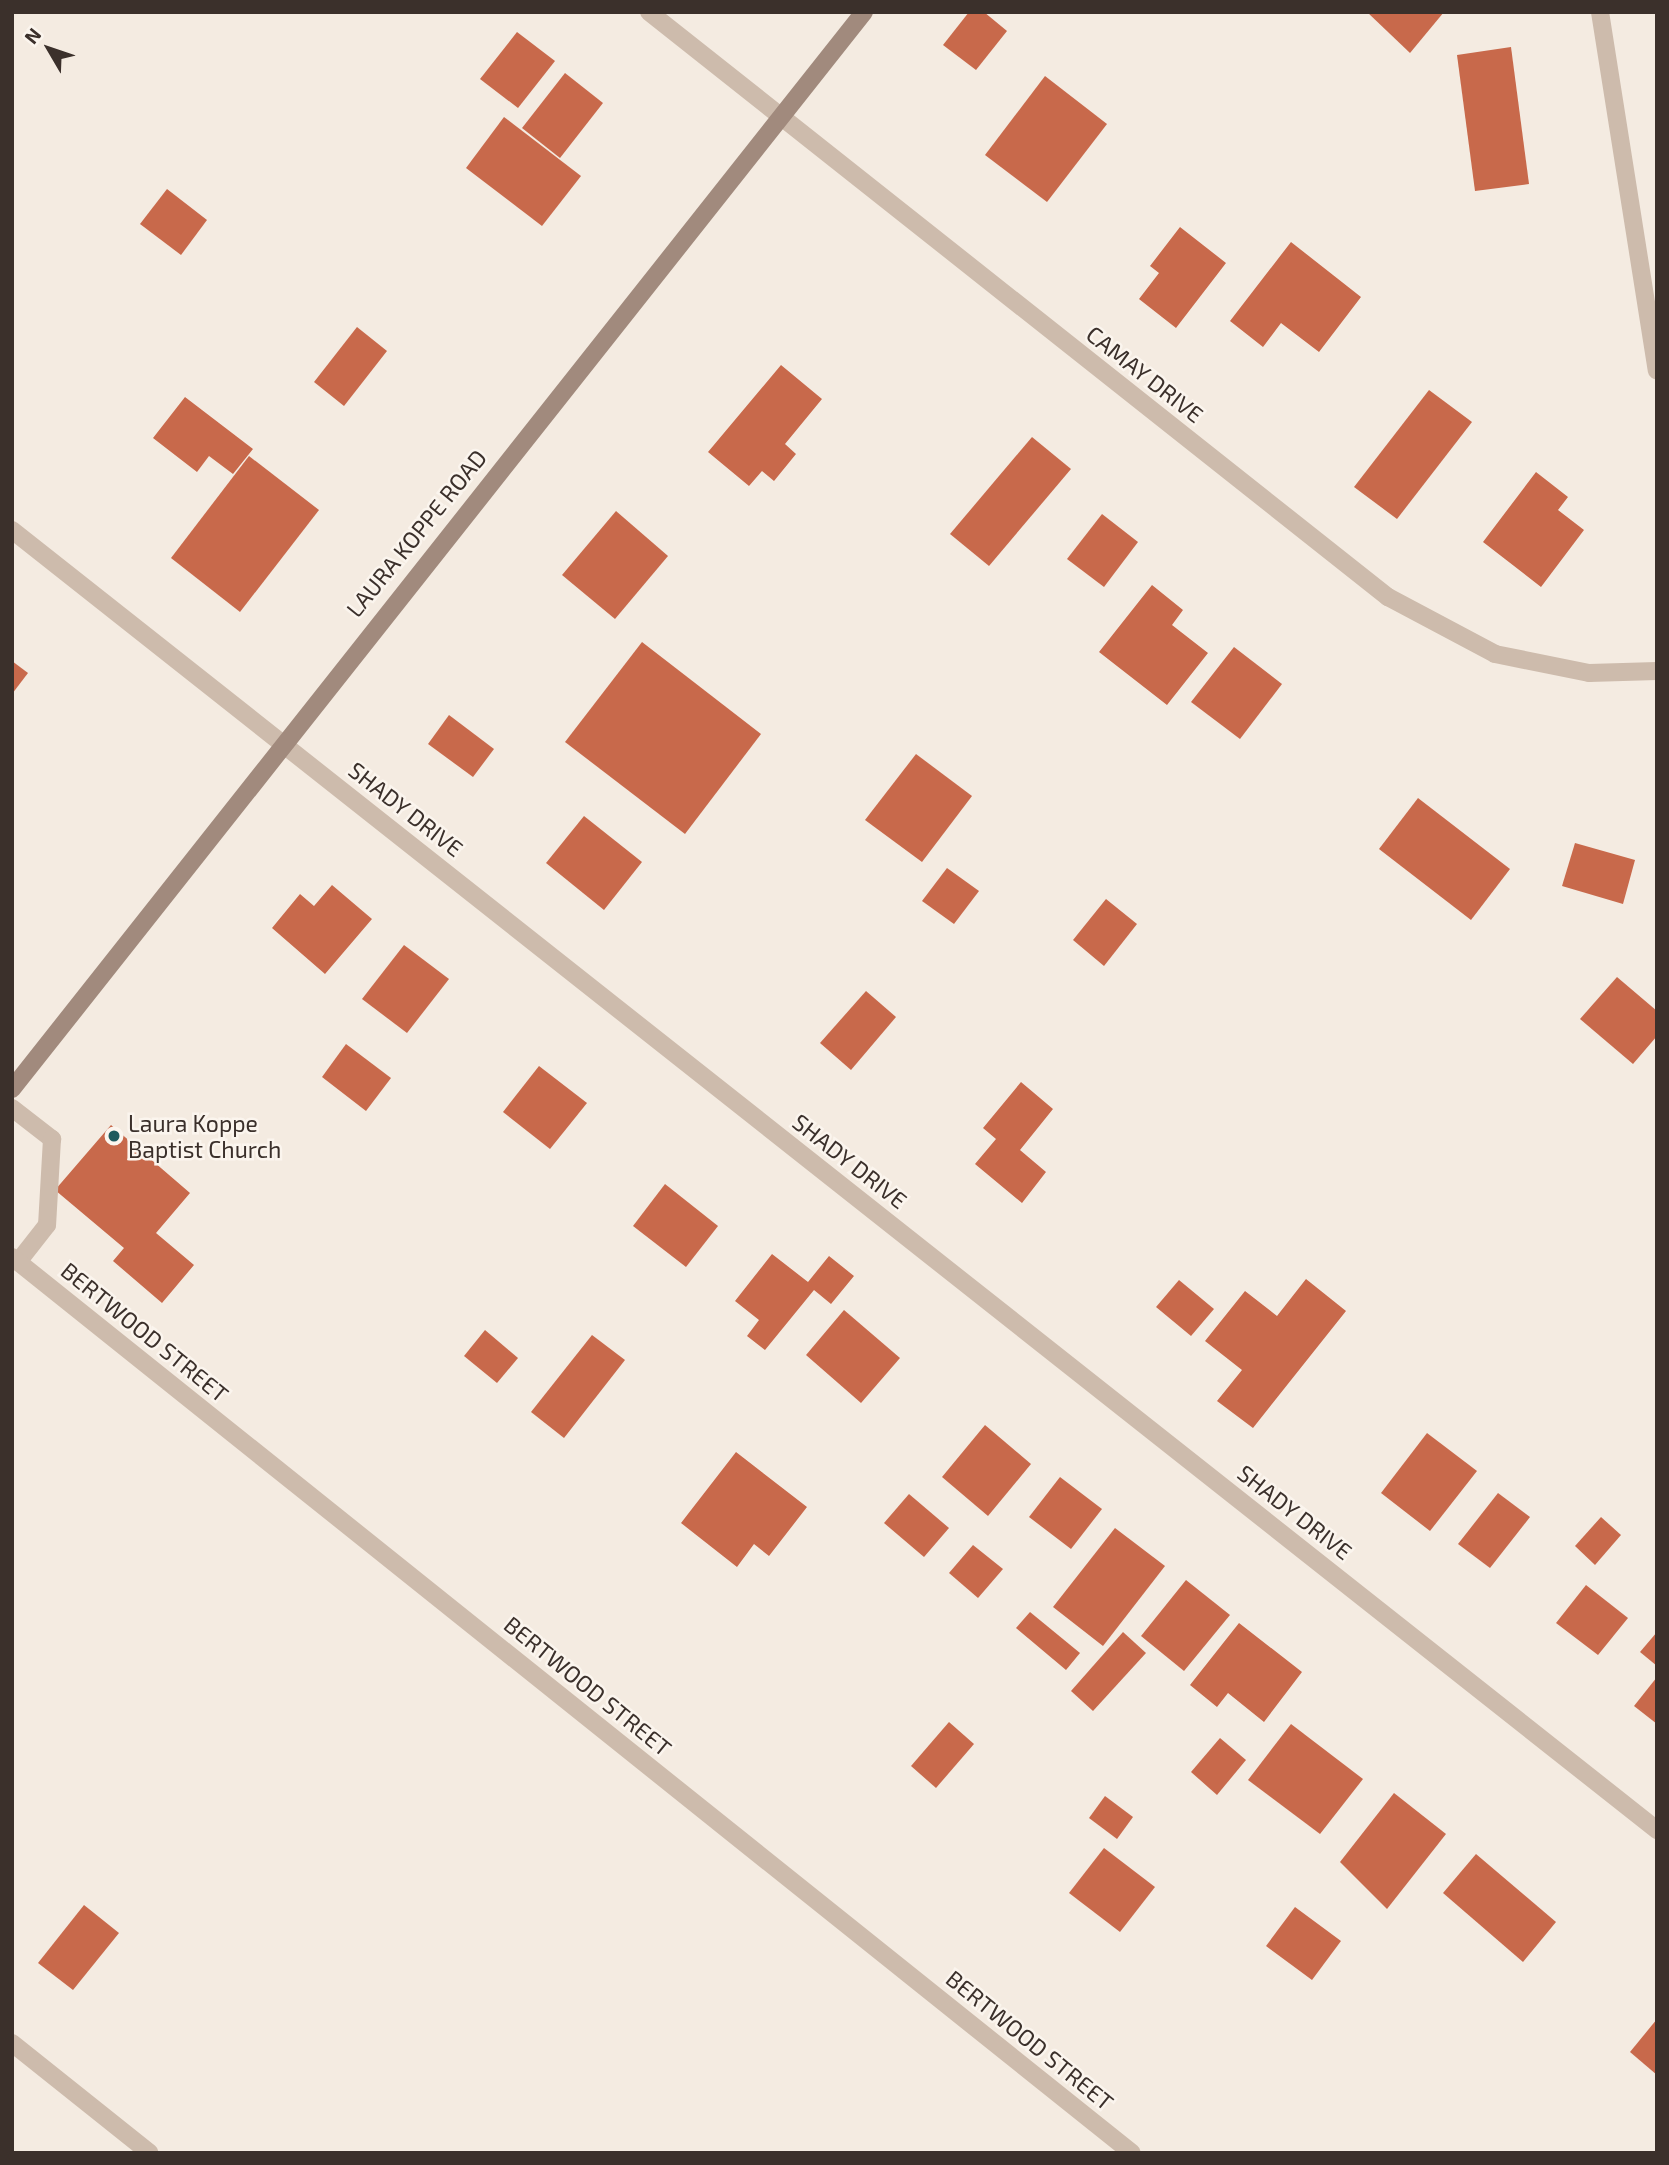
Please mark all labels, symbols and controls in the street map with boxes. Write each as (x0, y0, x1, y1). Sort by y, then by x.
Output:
north arrow (14, 14, 84, 84)
text: N (19, 23, 46, 48)
street label: CAMAY DRIVE (1081, 320, 1209, 428)
street label: LAURA KOPPE ROAD (340, 444, 492, 622)
street label: SHADY DRIVE (343, 756, 469, 862)
street label: SHADY DRIVE (787, 1108, 913, 1214)
place label: Laura Koppe Baptist Church (128, 1109, 281, 1163)
marker: Laura Koppe Baptist Church (106, 1128, 122, 1144)
street label: BERTWOOD STREET (56, 1256, 234, 1408)
street label: SHADY DRIVE (1232, 1459, 1358, 1565)
street label: BERTWOOD STREET (499, 1610, 677, 1762)
street label: BERTWOOD STREET (941, 1964, 1119, 2116)

